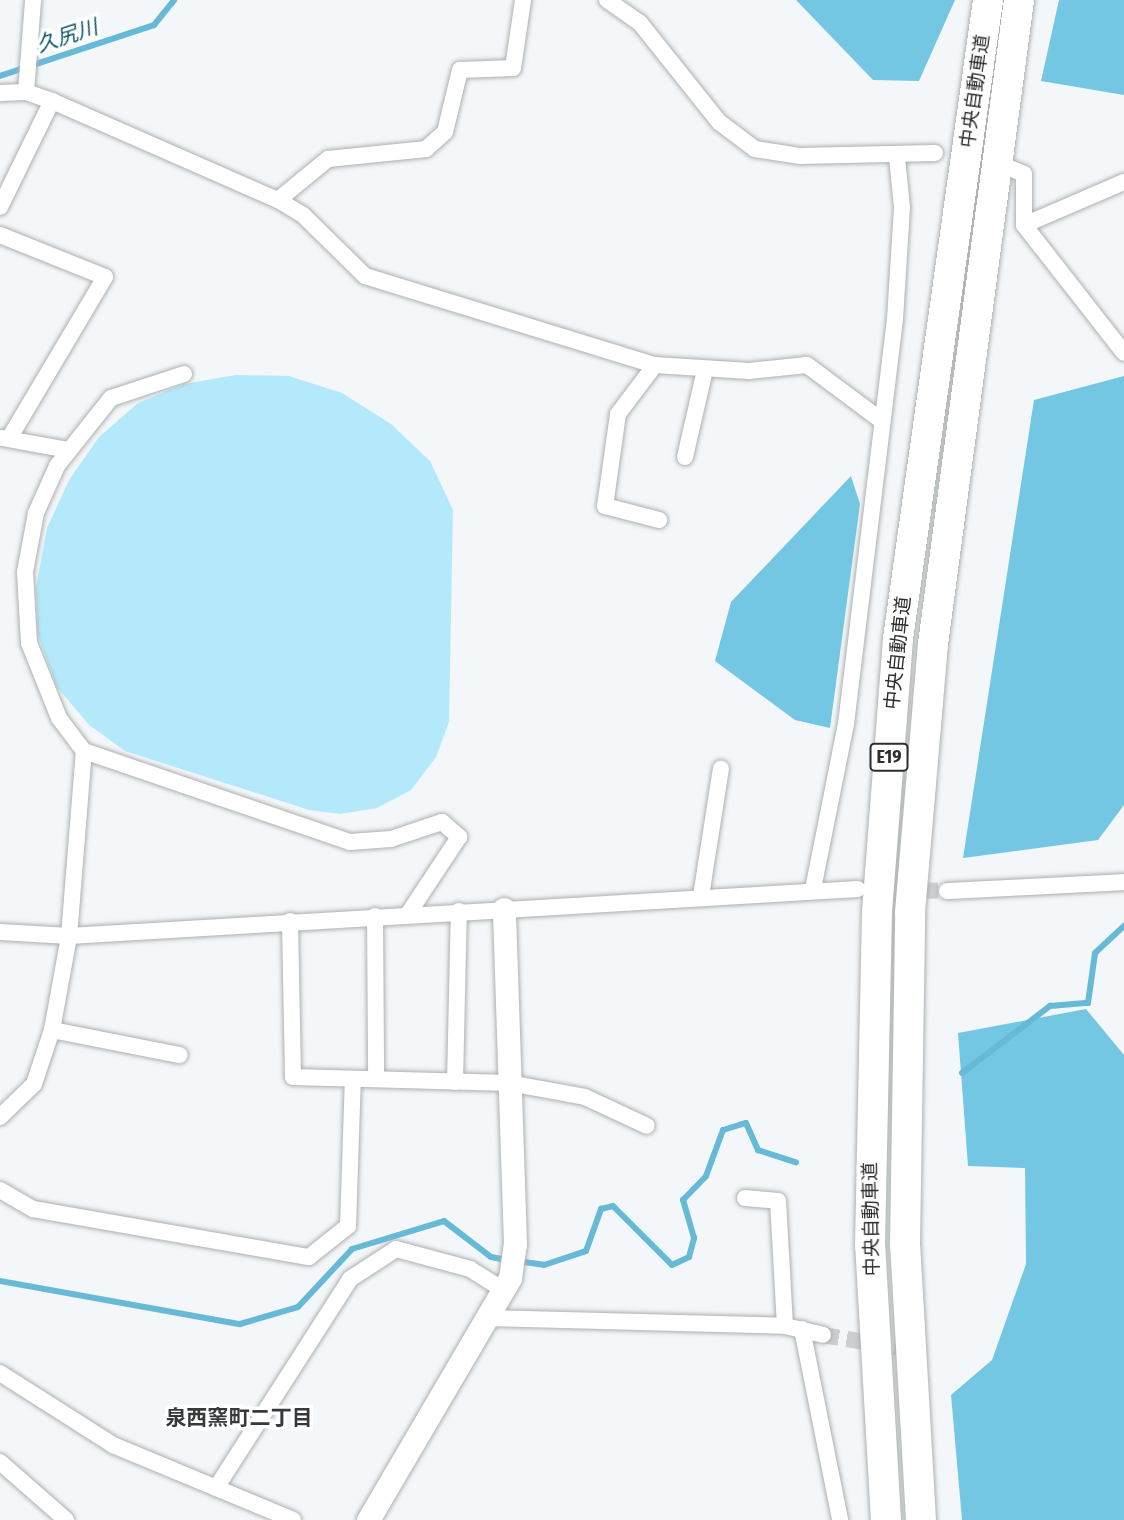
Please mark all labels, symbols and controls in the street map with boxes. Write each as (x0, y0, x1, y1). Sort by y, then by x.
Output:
water label: 久尻川 (33, 14, 101, 58)
street label: 中央自動車道 (956, 33, 994, 149)
street label: 中央自動車道 (881, 595, 915, 711)
road number: E19 (868, 742, 910, 772)
street label: 中央自動車道 (859, 1162, 883, 1276)
district label: 泉西窯町二丁目 (166, 1405, 312, 1431)

